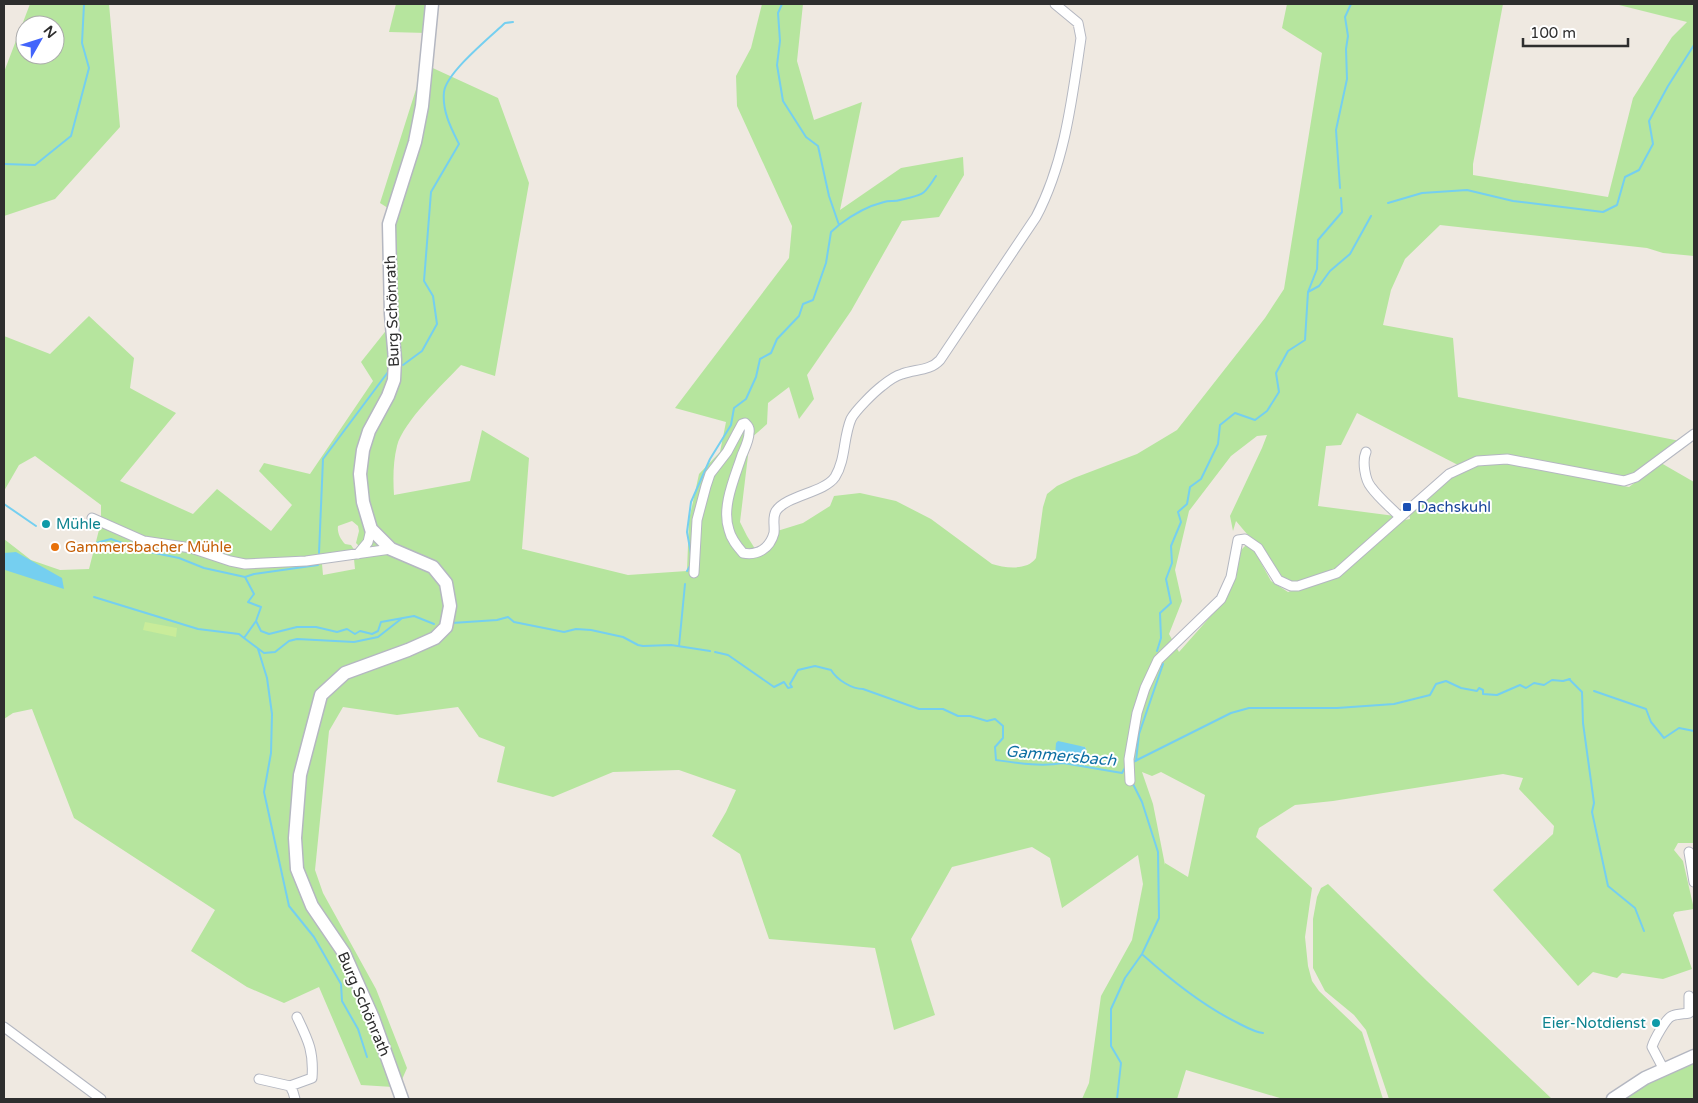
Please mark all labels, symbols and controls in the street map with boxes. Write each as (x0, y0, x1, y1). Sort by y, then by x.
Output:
north arrow (15, 15, 65, 65)
scale bar (1523, 15, 1628, 47)
text: N (40, 22, 60, 42)
text: 100 m (1530, 24, 1576, 42)
street label: Burg Schönrath (381, 255, 403, 367)
place label: Dachskuhl (1417, 498, 1491, 516)
marker: Dachskuhl (1401, 501, 1413, 513)
place label: Mühle (56, 515, 101, 533)
marker: Mühle (40, 518, 52, 530)
place label: Gammersbacher Mühle (65, 538, 232, 556)
marker: Gammersbacher Mühle (49, 541, 61, 553)
water label: Gammersbach (1005, 741, 1118, 771)
street label: Burg Schönrath (334, 949, 394, 1059)
place label: Eier-Notdienst (1542, 1014, 1646, 1032)
marker: Eier-Notdienst (1650, 1017, 1662, 1029)

